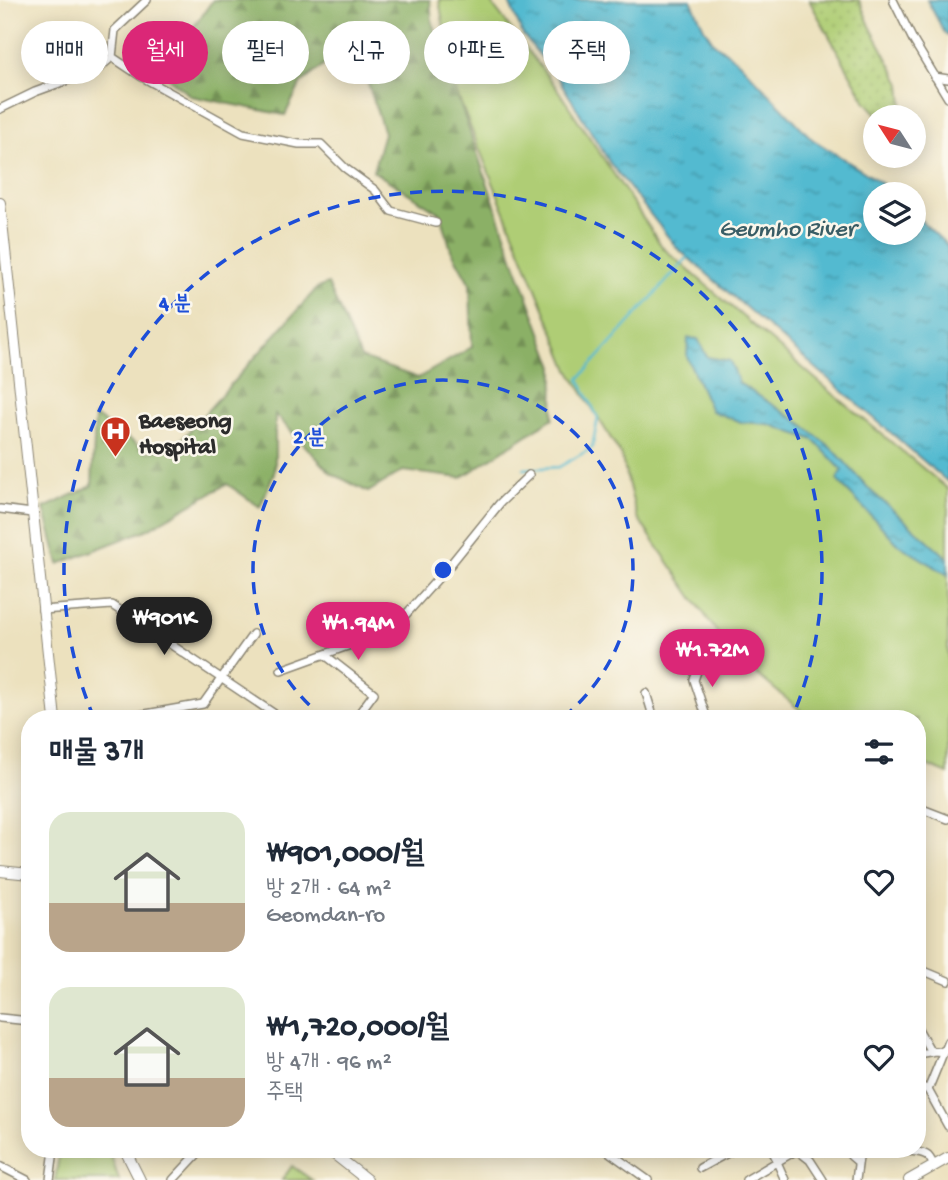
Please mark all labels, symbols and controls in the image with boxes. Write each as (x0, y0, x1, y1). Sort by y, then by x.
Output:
chip: 매매 (21, 21, 108, 84)
chip: 월세 (122, 21, 208, 84)
chip: 필터 (222, 21, 309, 84)
chip: 신규 (323, 21, 410, 84)
chip: 아파트 (424, 21, 529, 84)
chip: 주택 (543, 21, 630, 84)
north arrow (863, 105, 926, 168)
map controls (863, 105, 926, 245)
button: layers (863, 182, 926, 245)
water label: Geumho River (719, 216, 860, 245)
text: 4 분 (158, 293, 191, 318)
place label: Baeseong Hospital (138, 409, 232, 462)
hospital icon: Baeseong Hospital (99, 415, 133, 459)
text: 2 분 (293, 427, 325, 452)
centre of rings (431, 558, 455, 582)
pin: ₩901K (115, 598, 213, 657)
pin: ₩1.94M (301, 602, 415, 662)
text: ₩901K (132, 606, 196, 633)
text: ₩1.94M (322, 611, 394, 638)
pin: ₩1.72M (655, 630, 769, 689)
text: ₩1.72M (676, 638, 748, 665)
icon: filters (860, 733, 898, 771)
text: 매물 3개 (49, 737, 144, 772)
text: ₩901,000/월 (266, 838, 424, 873)
icon: home (105, 840, 189, 924)
icon: heart (860, 863, 898, 901)
text: 방 2개 · 64 m² (266, 876, 391, 903)
text: Geomdan-ro (266, 903, 385, 930)
text: ₩1,720,000/월 (266, 1012, 449, 1047)
icon: home (105, 1015, 189, 1099)
icon: heart (860, 1038, 898, 1076)
text: 방 4개 · 96 m² (266, 1050, 392, 1077)
text: 주택 (266, 1080, 303, 1107)

